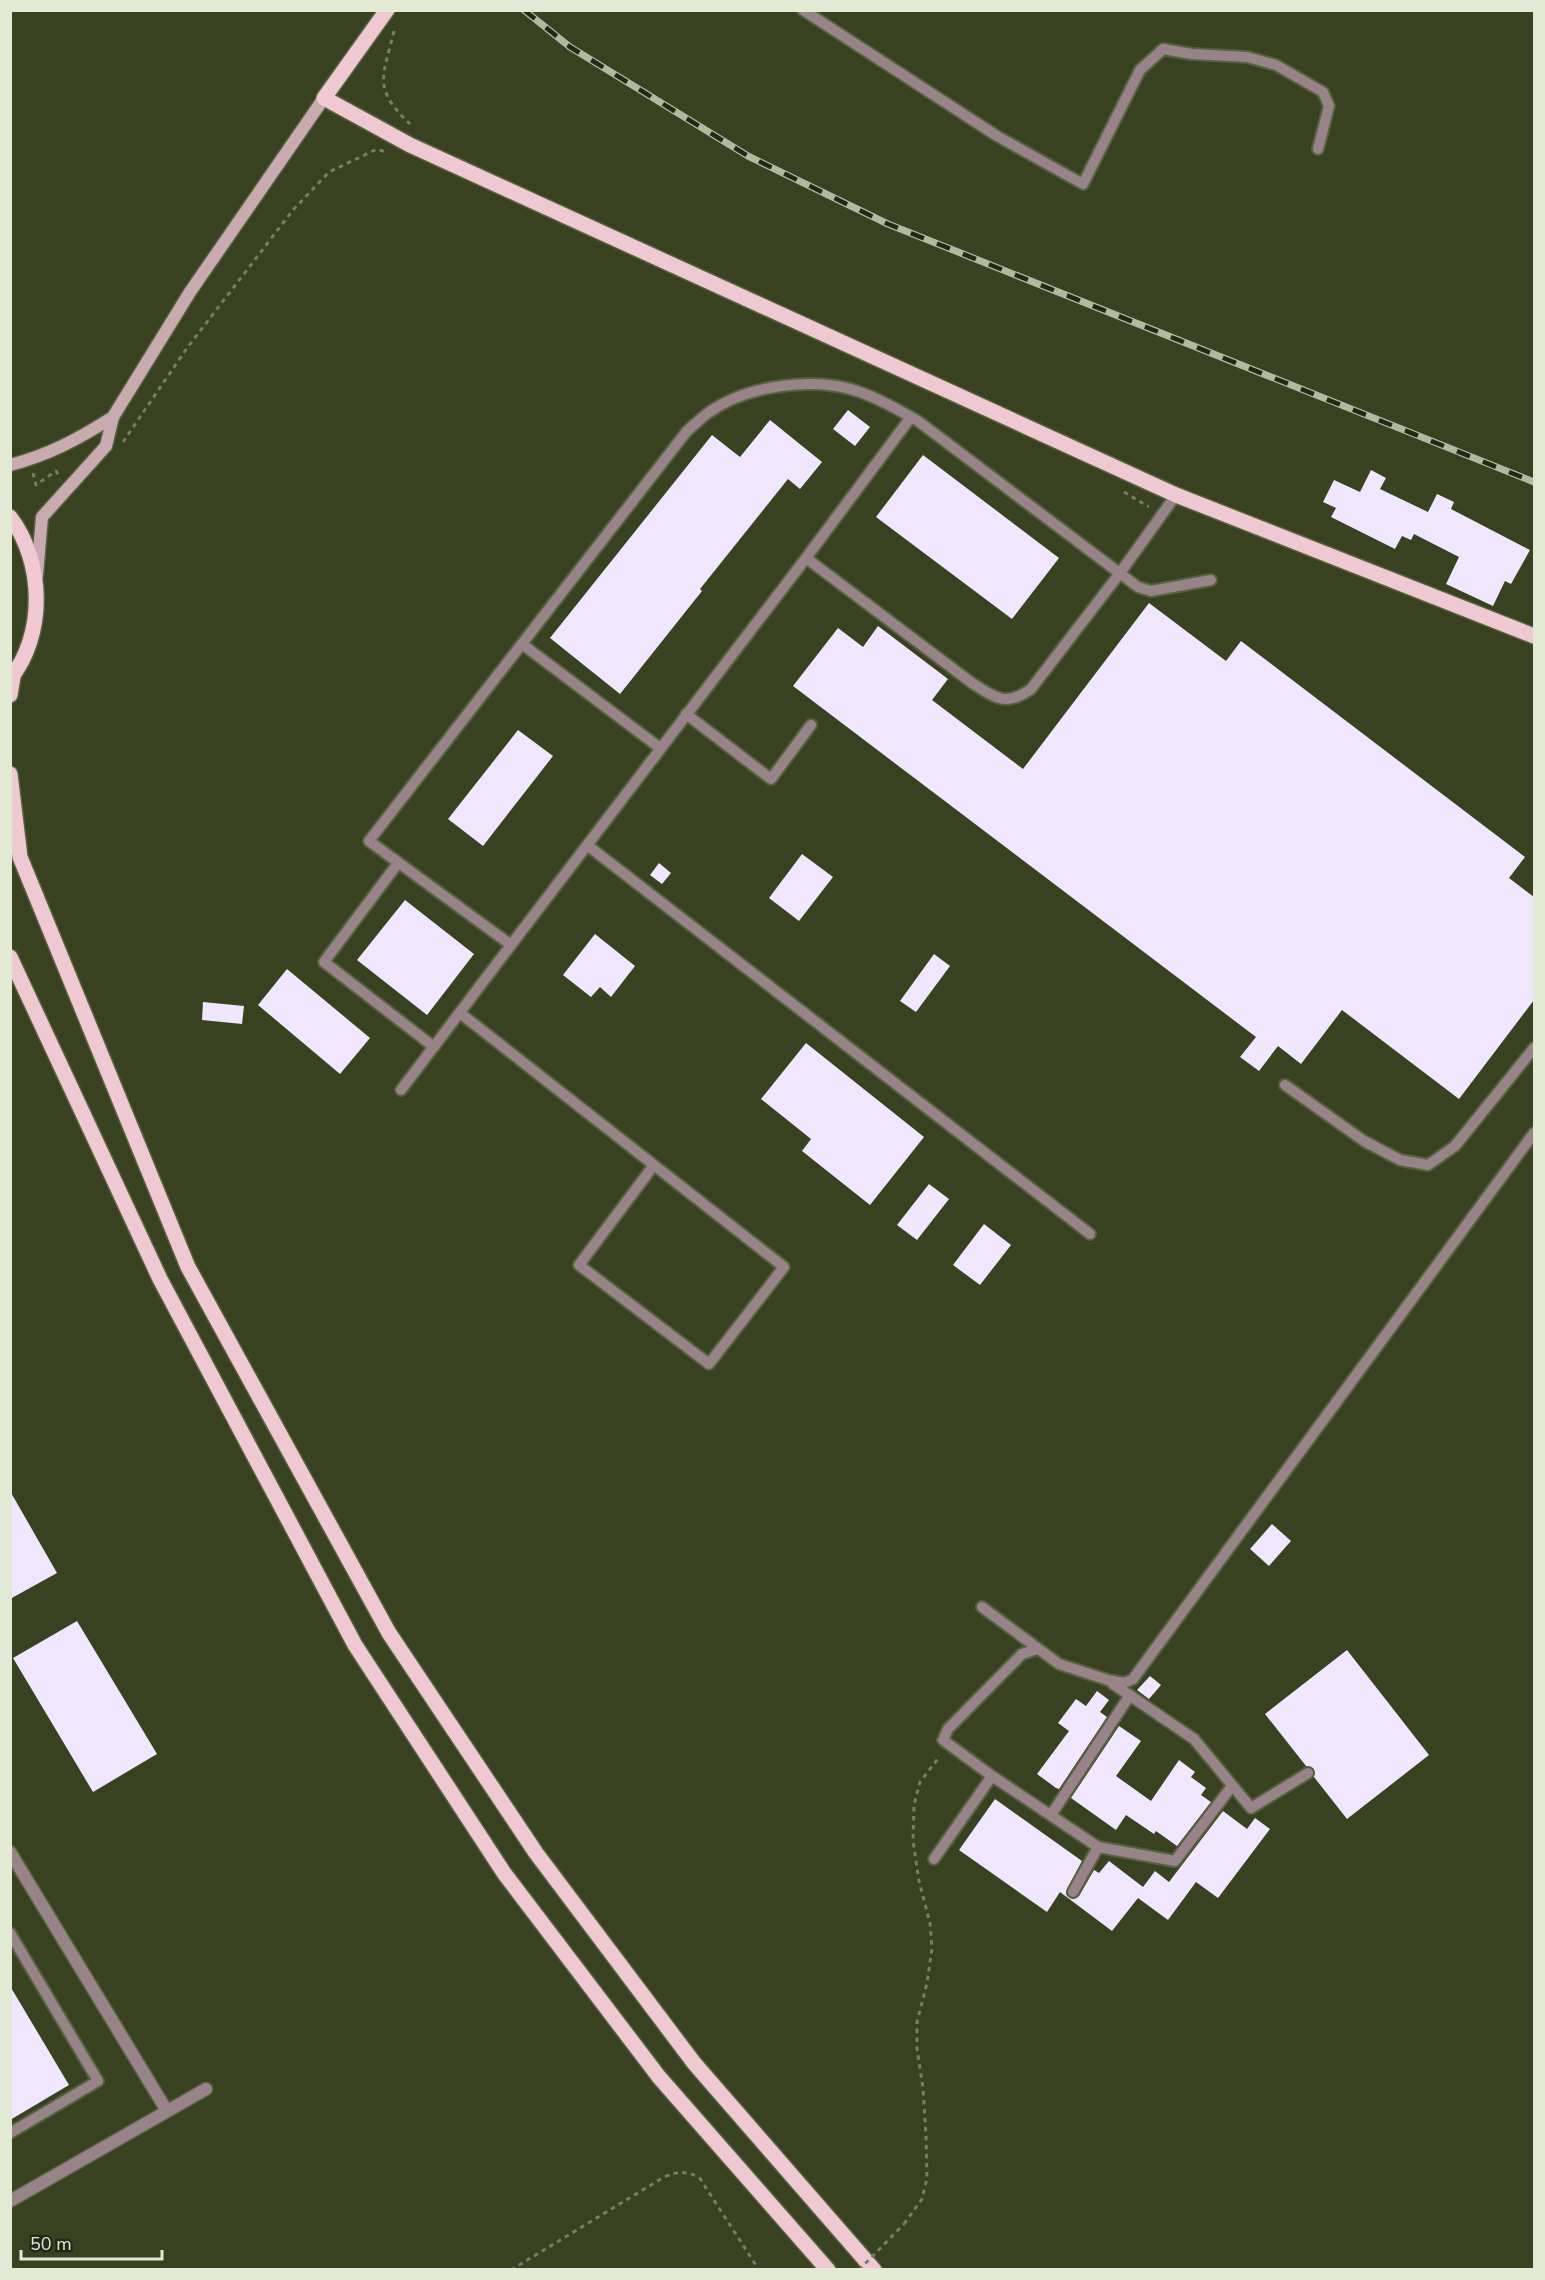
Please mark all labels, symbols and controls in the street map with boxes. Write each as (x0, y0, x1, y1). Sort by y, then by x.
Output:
scale bar (21, 2223, 162, 2261)
text: 50 m (30, 2232, 72, 2256)

